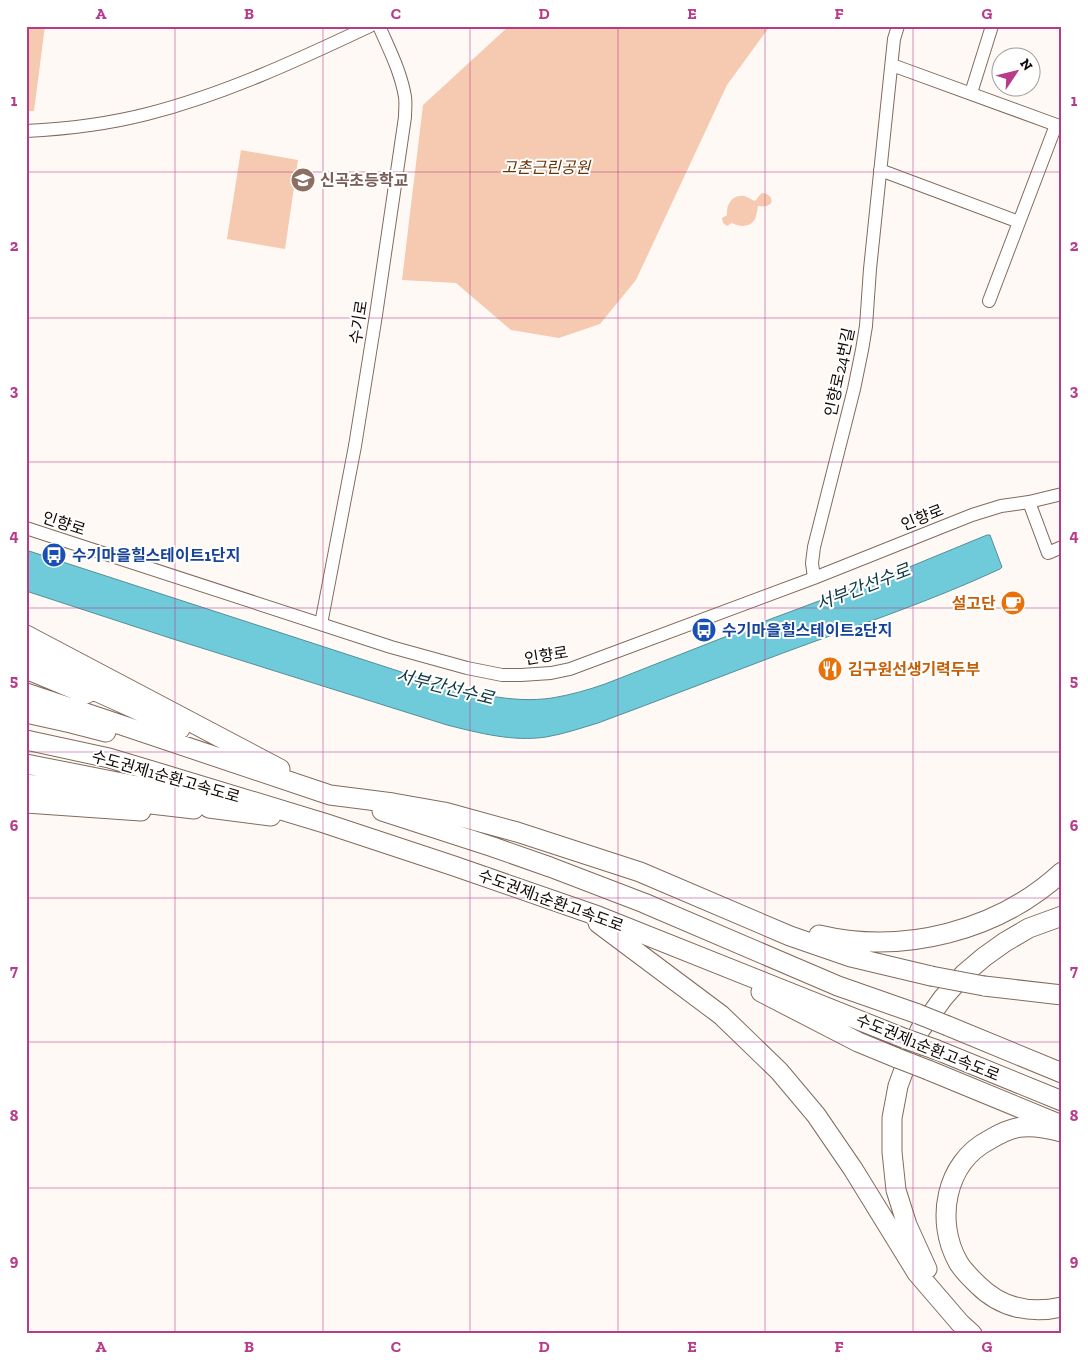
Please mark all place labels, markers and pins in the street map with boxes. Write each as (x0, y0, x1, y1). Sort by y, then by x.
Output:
school or university icon: 신곡초등학교 (290, 167, 316, 193)
place label: 신곡초등학교 (320, 171, 409, 190)
bus stop icon: 수기마을힐스테이트1단지 (41, 542, 67, 568)
place label: 수기마을힐스테이트1단지 (72, 546, 240, 565)
cafe icon: 설고단 (1000, 590, 1026, 616)
place label: 설고단 (952, 594, 996, 613)
bus stop icon: 수기마을힐스테이트2단지 (691, 617, 717, 643)
place label: 수기마을힐스테이트2단지 (722, 621, 893, 640)
restaurant icon: 김구원선생기력두부 (817, 656, 843, 682)
place label: 김구원선생기력두부 (848, 660, 980, 679)

